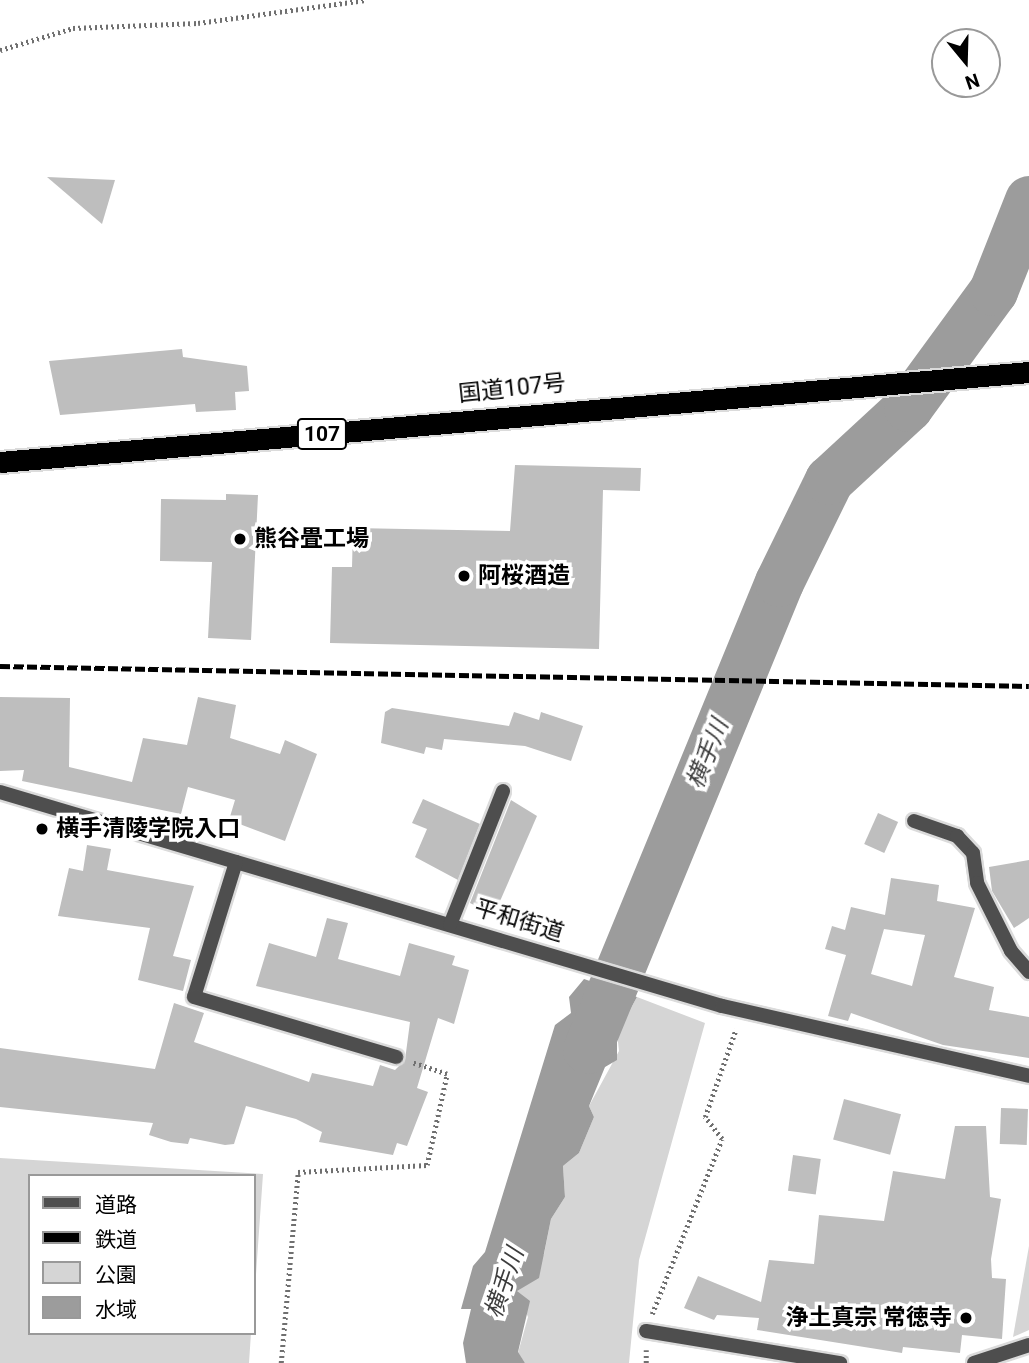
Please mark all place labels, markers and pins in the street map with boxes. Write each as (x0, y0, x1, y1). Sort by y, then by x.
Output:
place label: 熊谷畳工場 (254, 525, 369, 553)
marker: 熊谷畳工場 (232, 531, 248, 547)
place label: 阿桜酒造 (478, 562, 570, 590)
marker: 阿桜酒造 (456, 568, 472, 584)
place label: 横手清陵学院入口 (56, 815, 240, 843)
marker: 横手清陵学院入口 (34, 821, 50, 837)
place label: 浄土真宗 常徳寺 (785, 1304, 952, 1332)
marker: 浄土真宗 常徳寺 (958, 1310, 974, 1326)

